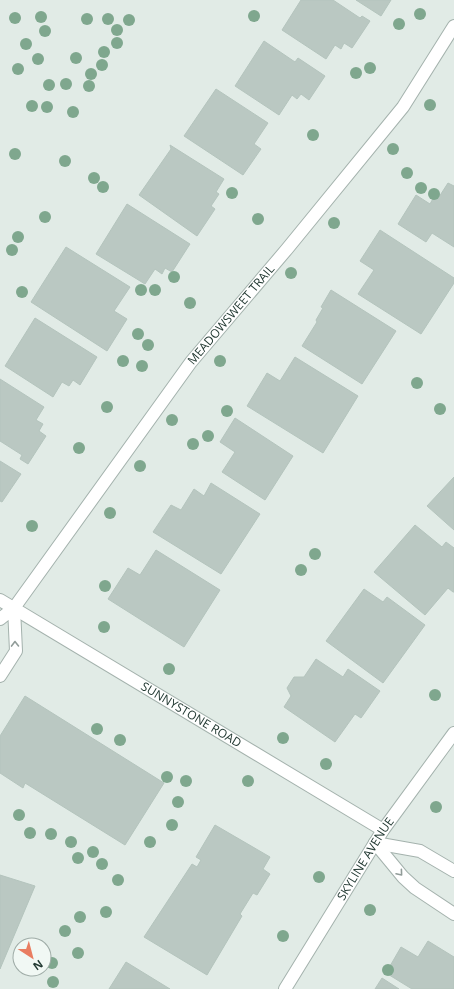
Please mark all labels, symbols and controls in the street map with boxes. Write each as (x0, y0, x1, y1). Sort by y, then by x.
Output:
street label: MEADOWSWEET TRAIL (183, 261, 278, 368)
one-way arrow (11, 641, 20, 647)
street label: SUNNYSTONE ROAD (138, 678, 245, 751)
street label: SKYLINE AVENUE (333, 814, 398, 903)
one-way arrow (396, 868, 403, 876)
north arrow (12, 937, 52, 977)
text: N (30, 957, 46, 974)

